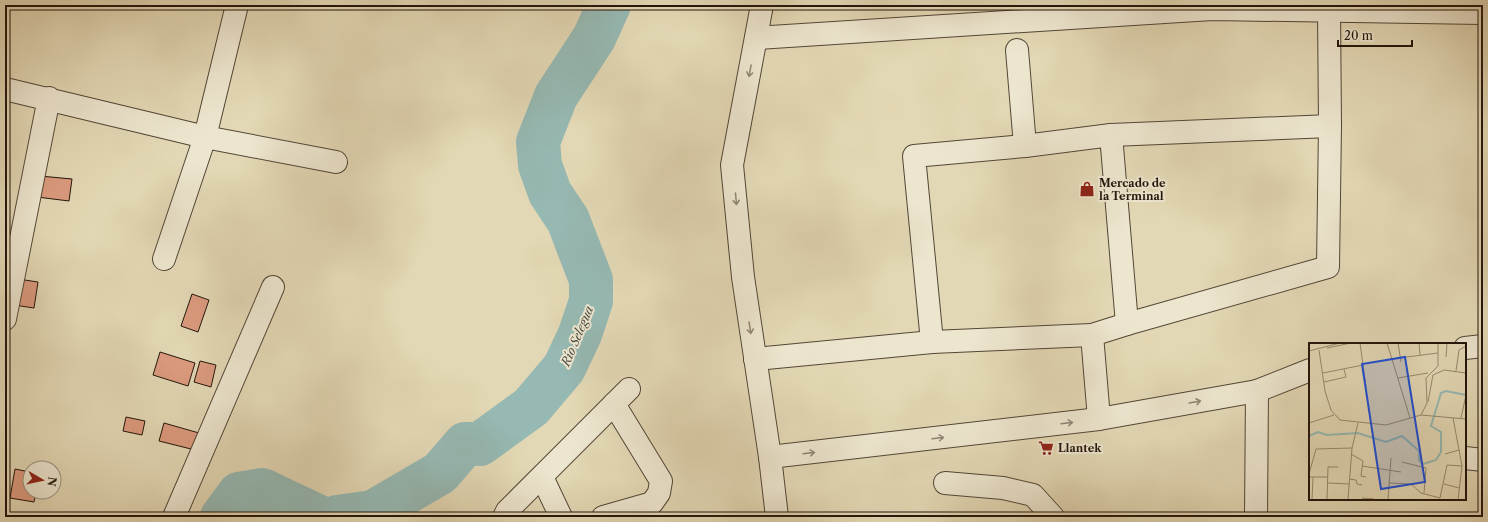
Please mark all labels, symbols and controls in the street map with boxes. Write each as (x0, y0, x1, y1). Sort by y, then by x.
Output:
scale bar (1338, 22, 1412, 48)
text: 20 m (1344, 28, 1373, 43)
one-way arrow (745, 64, 753, 77)
place label: Mercado de la Terminal (1099, 176, 1166, 203)
shop icon: Mercado de la Terminal (1078, 180, 1096, 198)
one-way arrow (732, 192, 739, 205)
water label: Río Selegua (557, 304, 596, 369)
one-way arrow (746, 321, 754, 334)
inset map (1309, 343, 1466, 500)
one-way arrow (1188, 398, 1201, 406)
one-way arrow (1060, 419, 1073, 427)
one-way arrow (931, 434, 944, 442)
supermarket icon: Llantek (1037, 439, 1055, 457)
place label: Llantek (1058, 441, 1102, 455)
one-way arrow (802, 449, 815, 456)
north arrow (22, 460, 62, 500)
text: N (44, 476, 60, 488)

